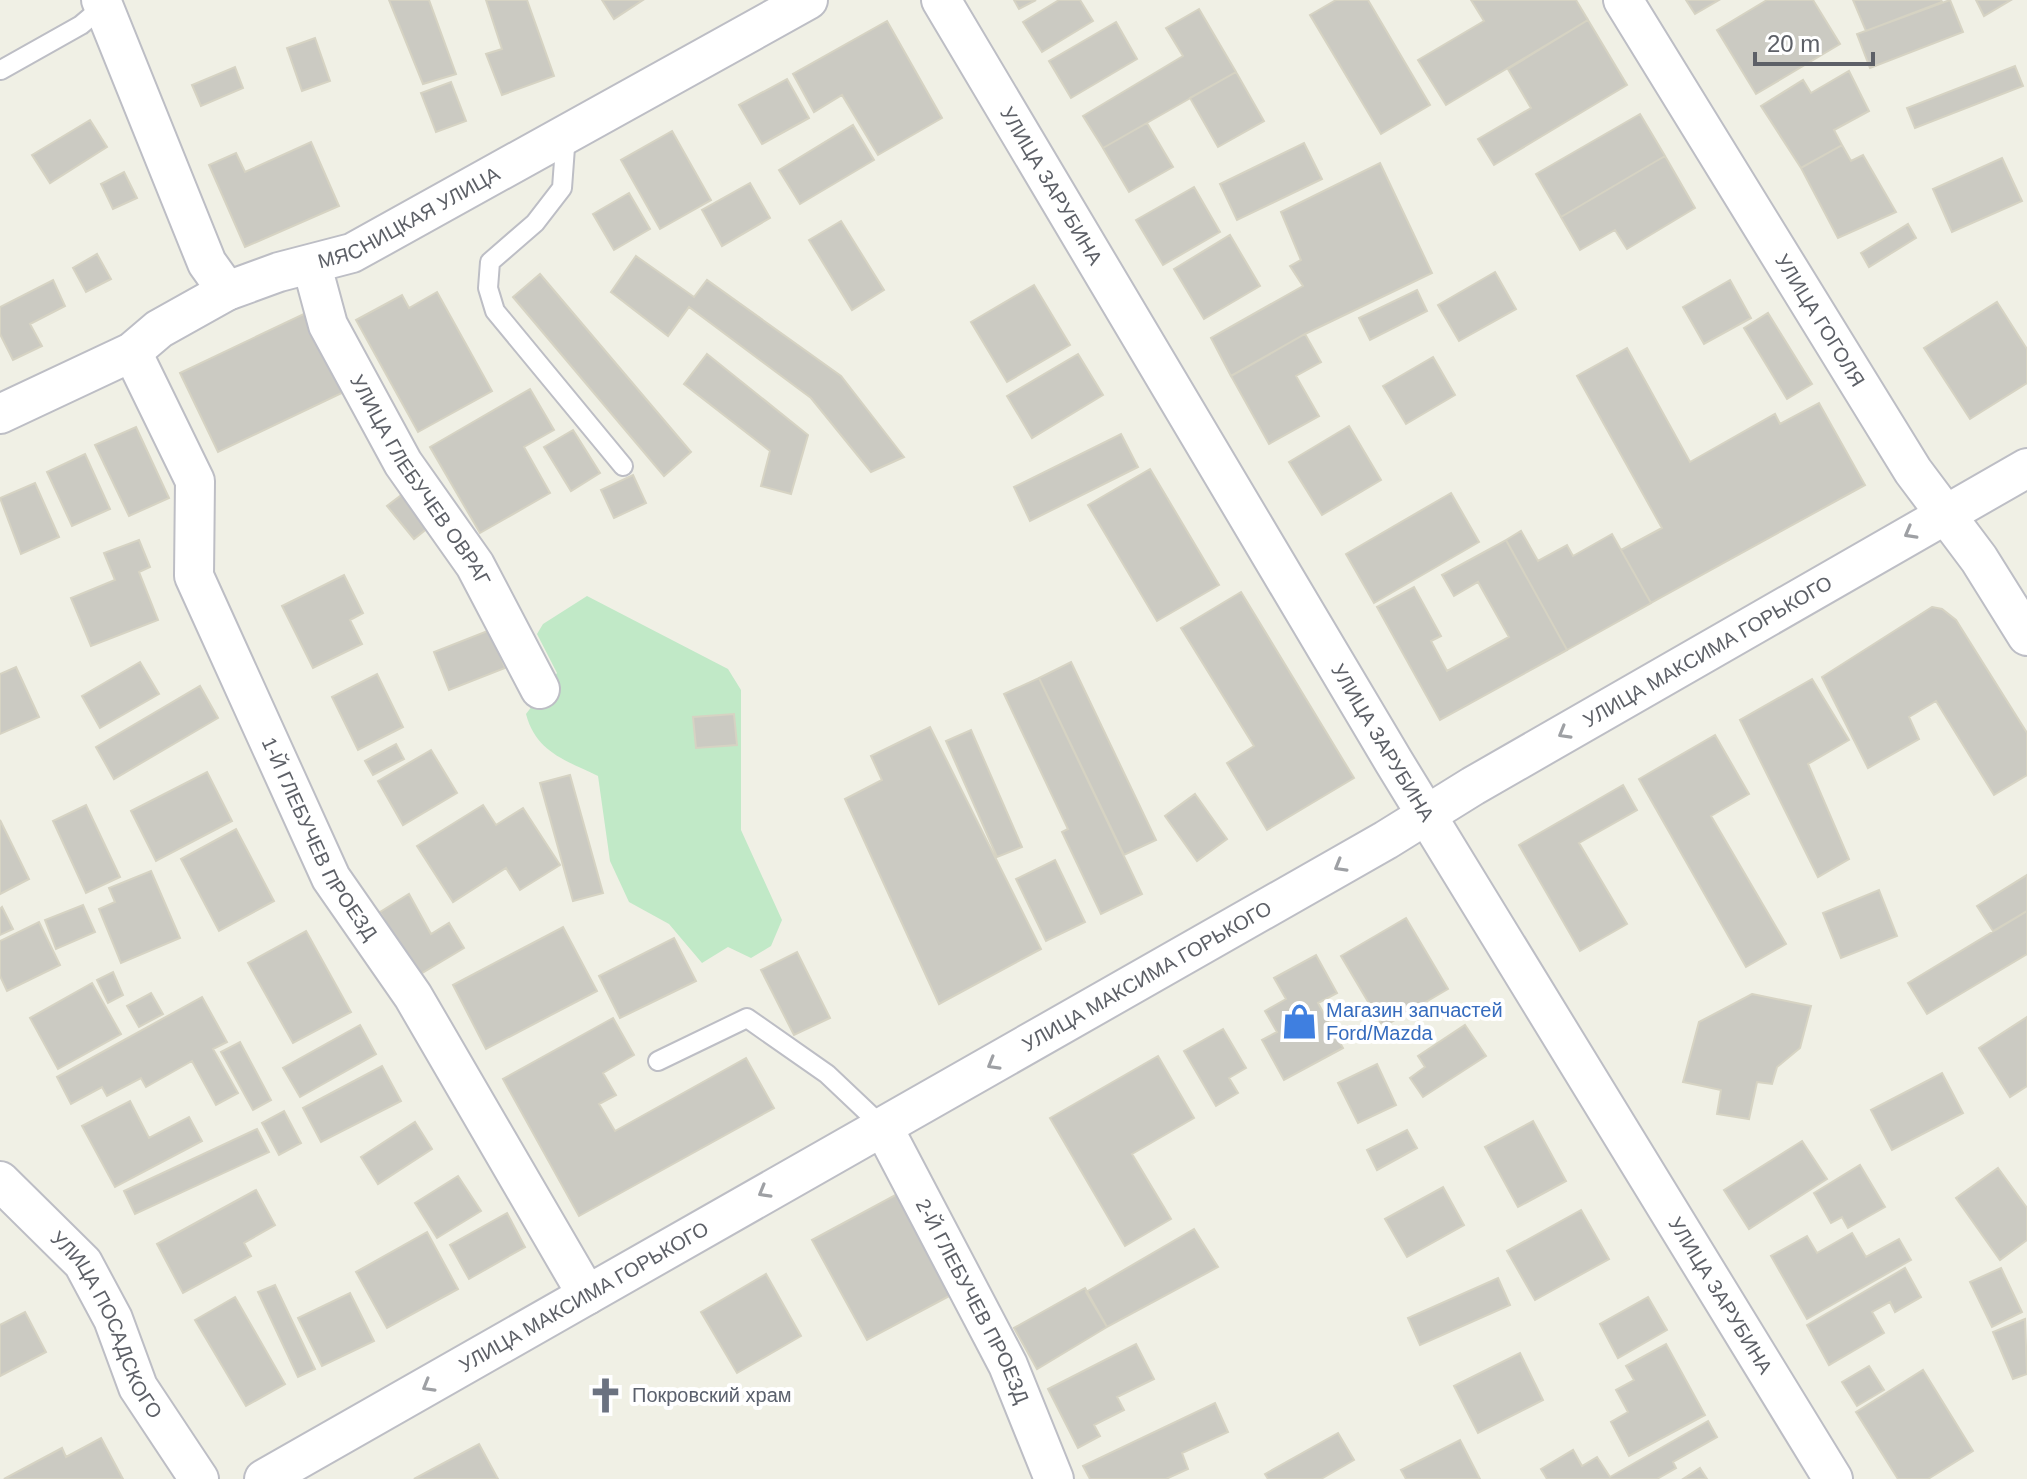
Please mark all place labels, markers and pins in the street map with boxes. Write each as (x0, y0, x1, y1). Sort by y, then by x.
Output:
place label: Магазин запчастей Ford/Mazda (1326, 999, 1503, 1044)
shop icon: Магазин запчастей Ford/Mazda (1281, 1002, 1319, 1040)
church icon: Покровский храм (587, 1376, 625, 1414)
place label: Покровский храм (632, 1384, 792, 1406)

